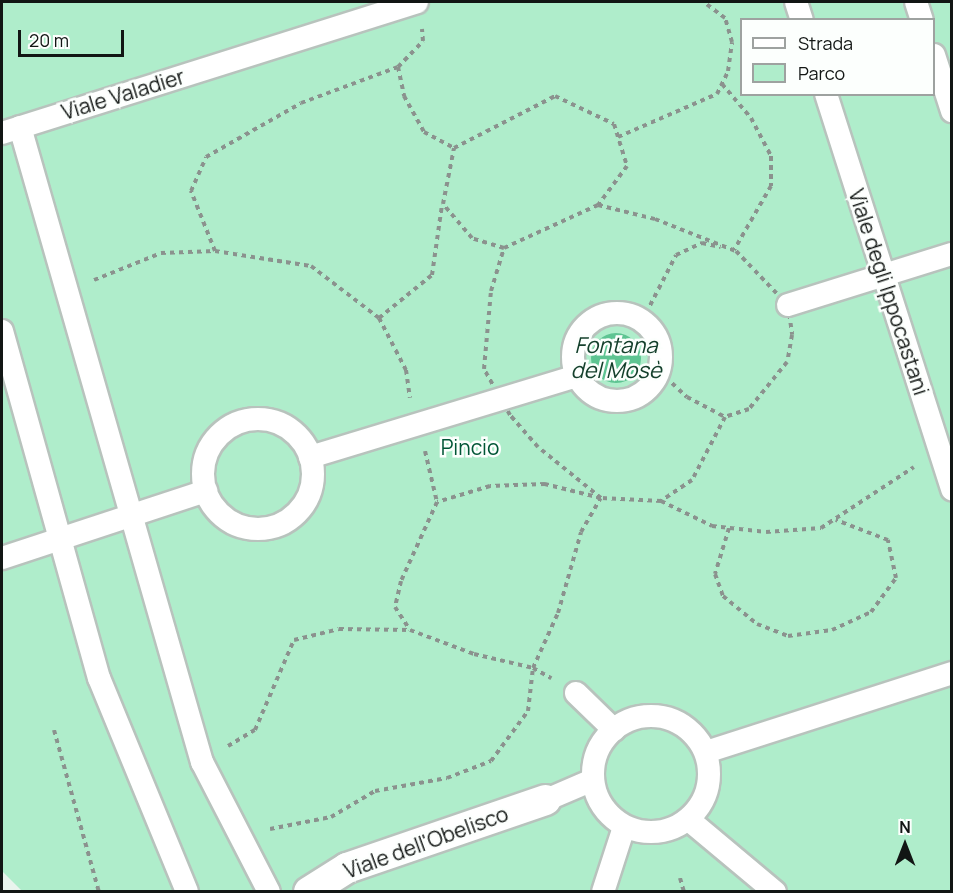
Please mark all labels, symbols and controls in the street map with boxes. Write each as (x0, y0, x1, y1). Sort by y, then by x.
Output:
scale bar (21, 18, 128, 56)
legend (740, 18, 935, 96)
text: 20 m (29, 28, 69, 52)
text: Strada (798, 31, 853, 55)
text: Parco (798, 61, 845, 85)
street label: Viale Valadier (58, 63, 188, 125)
street label: Viale degli Ippocastani (844, 186, 934, 398)
water label: Fontana del Mosè (570, 332, 662, 384)
park label: Pincio (441, 434, 499, 460)
street label: Viale dell'Obelisco (340, 801, 512, 883)
north arrow (875, 815, 935, 875)
text: N (899, 816, 911, 838)

